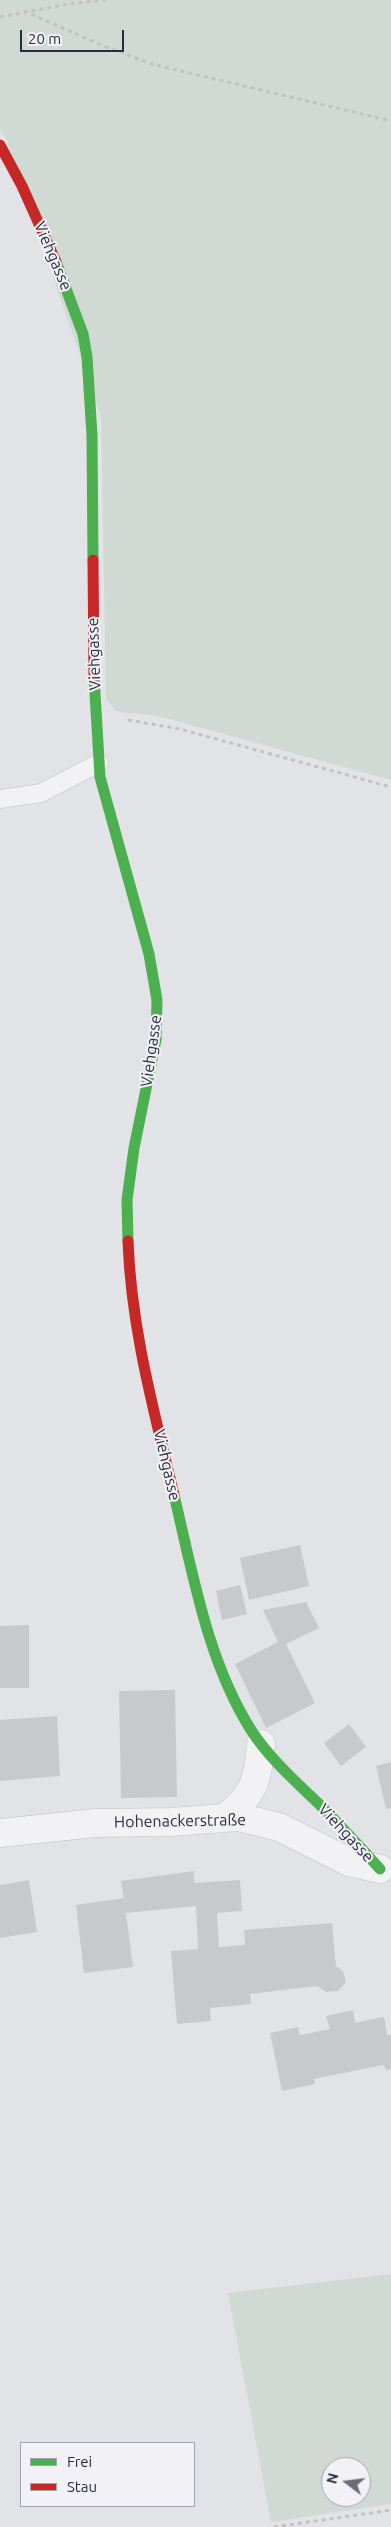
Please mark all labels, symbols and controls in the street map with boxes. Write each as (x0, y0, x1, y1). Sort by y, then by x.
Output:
scale bar (22, 20, 126, 52)
text: 20 m (28, 30, 61, 47)
street label: Viehgasse (30, 219, 76, 293)
street label: Viehgasse (83, 617, 105, 691)
street label: Viehgasse (136, 1014, 166, 1088)
street label: Viehgasse (149, 1427, 185, 1503)
street label: Viehgasse (314, 1800, 378, 1866)
street label: Hohenackerstraße (114, 1810, 246, 1832)
legend (20, 2442, 195, 2507)
text: Frei (67, 2453, 92, 2470)
north arrow (321, 2457, 371, 2507)
text: N (323, 2471, 342, 2486)
text: Stau (67, 2478, 97, 2495)

